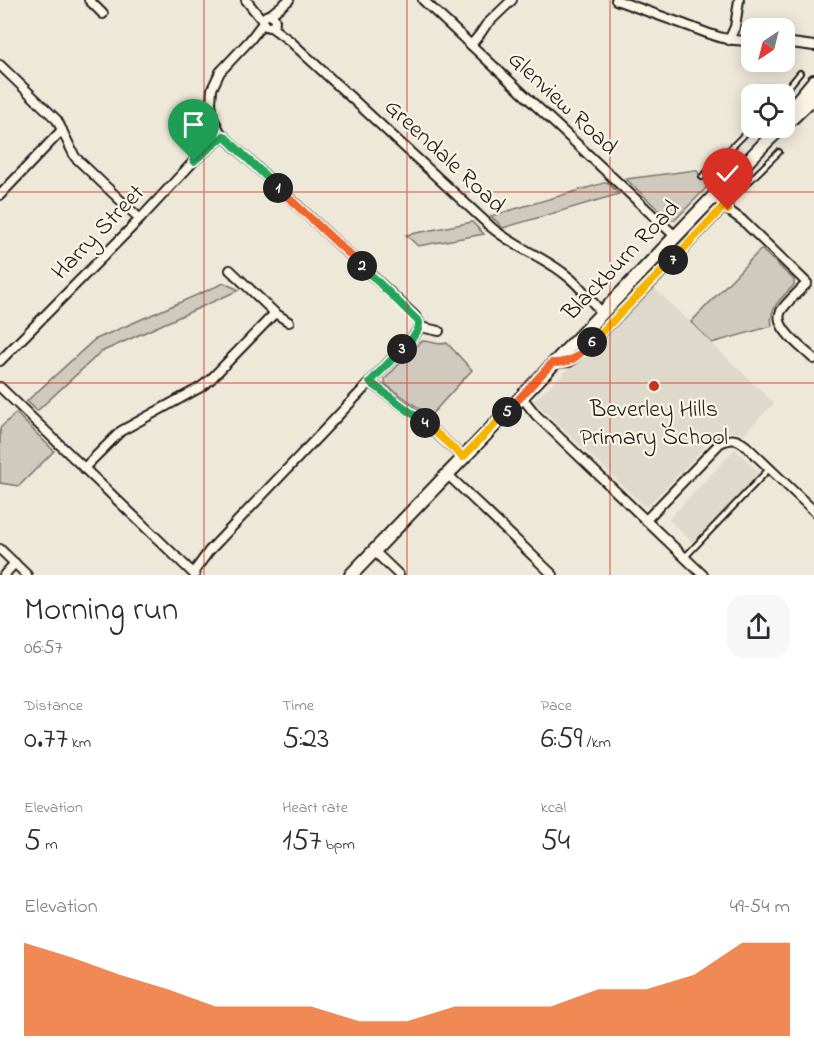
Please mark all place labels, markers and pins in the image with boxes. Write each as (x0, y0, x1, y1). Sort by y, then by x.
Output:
pin (168, 99, 219, 161)
pin (702, 148, 753, 210)
pin: 1 (263, 173, 293, 203)
pin: 7 (658, 245, 688, 275)
pin: 2 (347, 251, 377, 281)
pin: 6 (577, 327, 607, 357)
pin: 3 (387, 334, 417, 364)
marker: Beverley Hills Primary School (647, 379, 661, 393)
place label: Beverley Hills Primary School (580, 393, 728, 457)
pin: 5 (492, 397, 522, 427)
pin: 4 (410, 408, 440, 438)

